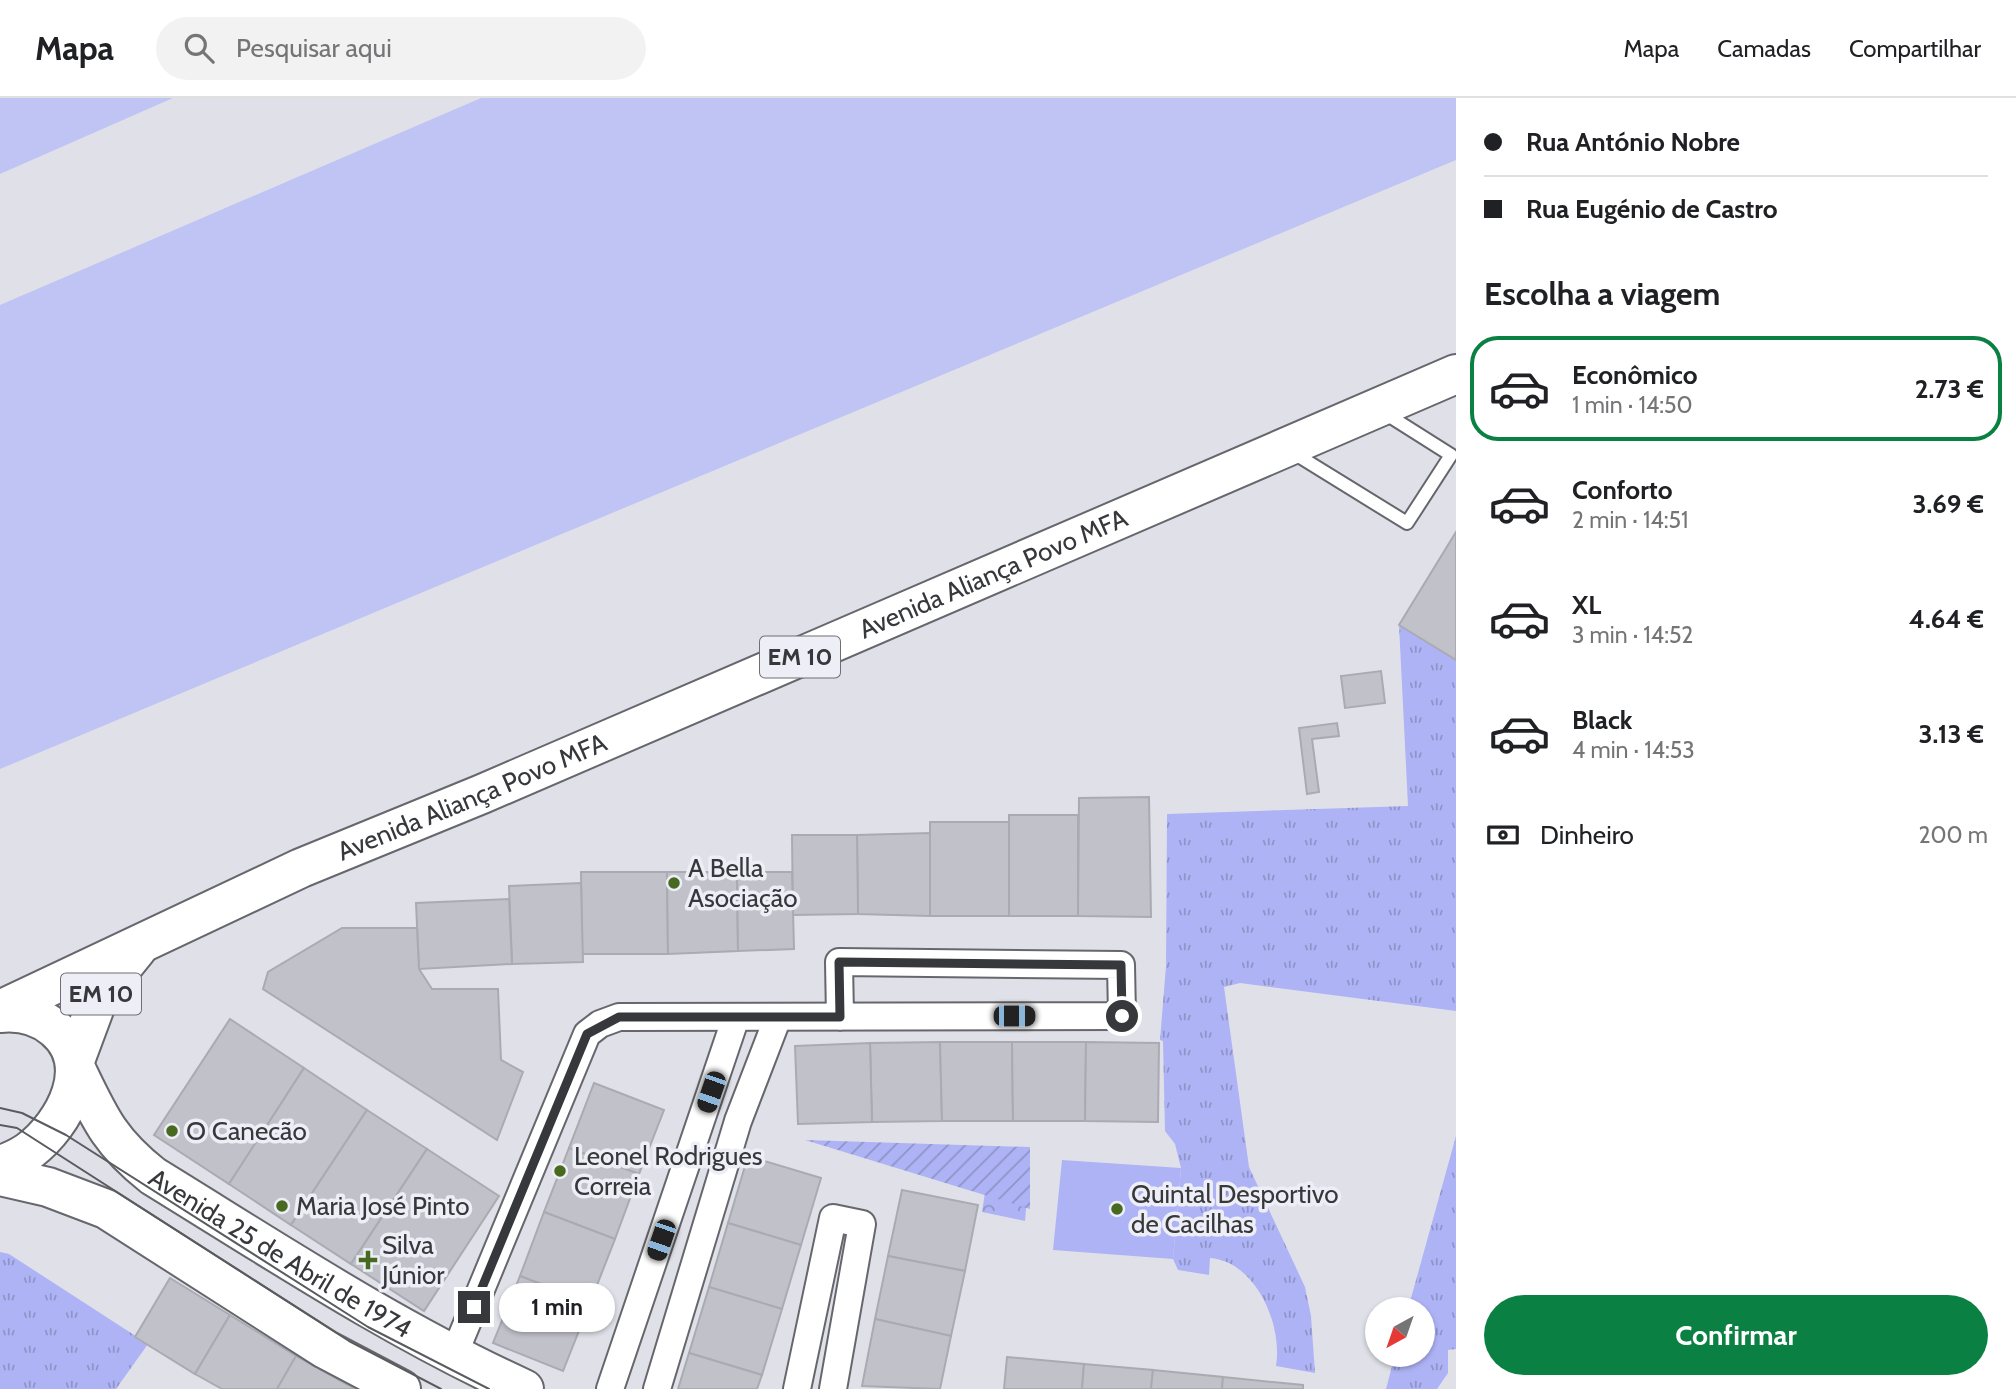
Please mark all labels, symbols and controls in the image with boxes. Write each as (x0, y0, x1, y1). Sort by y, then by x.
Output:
search box (156, 17, 646, 80)
text: Mapa (35, 28, 114, 68)
icon: search (180, 29, 218, 67)
text: Pesquisar aqui (236, 32, 392, 64)
text: Mapa (1623, 34, 1679, 63)
text: Camadas (1717, 34, 1811, 63)
text: Compartilhar (1849, 34, 1981, 63)
text: Rua António Nobre (1526, 126, 1740, 158)
text: Rua Eugénio de Castro (1526, 193, 1777, 225)
text: Escolha a viagem (1484, 274, 1720, 313)
icon: car (1488, 357, 1551, 420)
text: Econômico (1572, 359, 1698, 391)
text: 2.73 € (1915, 373, 1984, 405)
text: 1 min · 14:50 (1572, 391, 1692, 419)
icon: car (1488, 472, 1551, 535)
text: Conforto (1572, 474, 1673, 506)
text: 3.69 € (1912, 488, 1984, 520)
street label: Avenida Aliança Povo MFA (854, 502, 1132, 646)
text: 2 min · 14:51 (1572, 506, 1688, 534)
icon: car (1488, 587, 1551, 650)
text: XL (1572, 589, 1601, 621)
text: 4.64 € (1909, 603, 1984, 635)
text: 3 min · 14:52 (1572, 621, 1693, 649)
road number: EM 10 (760, 636, 840, 678)
icon: car (1488, 702, 1551, 765)
text: Black (1572, 704, 1632, 736)
text: 3.13 € (1919, 718, 1984, 750)
street label: Avenida Aliança Povo MFA (333, 726, 612, 867)
text: 4 min · 14:53 (1572, 736, 1695, 764)
icon: cash (1484, 816, 1522, 854)
text: Dinheiro (1540, 819, 1634, 851)
text: 200 m (1918, 821, 1988, 849)
place label: A Bella Asociação (688, 852, 797, 914)
marker: A Bella Asociação (666, 875, 682, 891)
road number: EM 10 (61, 974, 141, 1014)
route start (1106, 1000, 1138, 1032)
car (994, 1006, 1036, 1027)
car (695, 1069, 728, 1115)
place label: O Canecão (186, 1115, 307, 1147)
marker: O Canecão (164, 1123, 180, 1139)
place label: Leonel Rodrigues Correia (574, 1140, 763, 1202)
street label: Avenida 25 de Abril de 1974 (143, 1161, 417, 1345)
marker: Leonel Rodrigues Correia (552, 1163, 568, 1179)
place label: Quintal Desportivo de Cacilhas (1131, 1178, 1339, 1240)
place label: Maria José Pinto (296, 1190, 470, 1222)
marker: Maria José Pinto (274, 1198, 290, 1214)
marker: Quintal Desportivo de Cacilhas (1109, 1201, 1125, 1217)
car (645, 1217, 678, 1263)
place label: Silva Júnior (381, 1229, 445, 1291)
marker: Silva Júnior (360, 1252, 376, 1268)
callout: 1 min (498, 1282, 614, 1332)
route end (458, 1291, 490, 1323)
text: 1 min (531, 1293, 583, 1321)
button: Confirmar (1484, 1295, 1988, 1375)
north arrow (1365, 1297, 1435, 1367)
map controls (1365, 1297, 1435, 1367)

